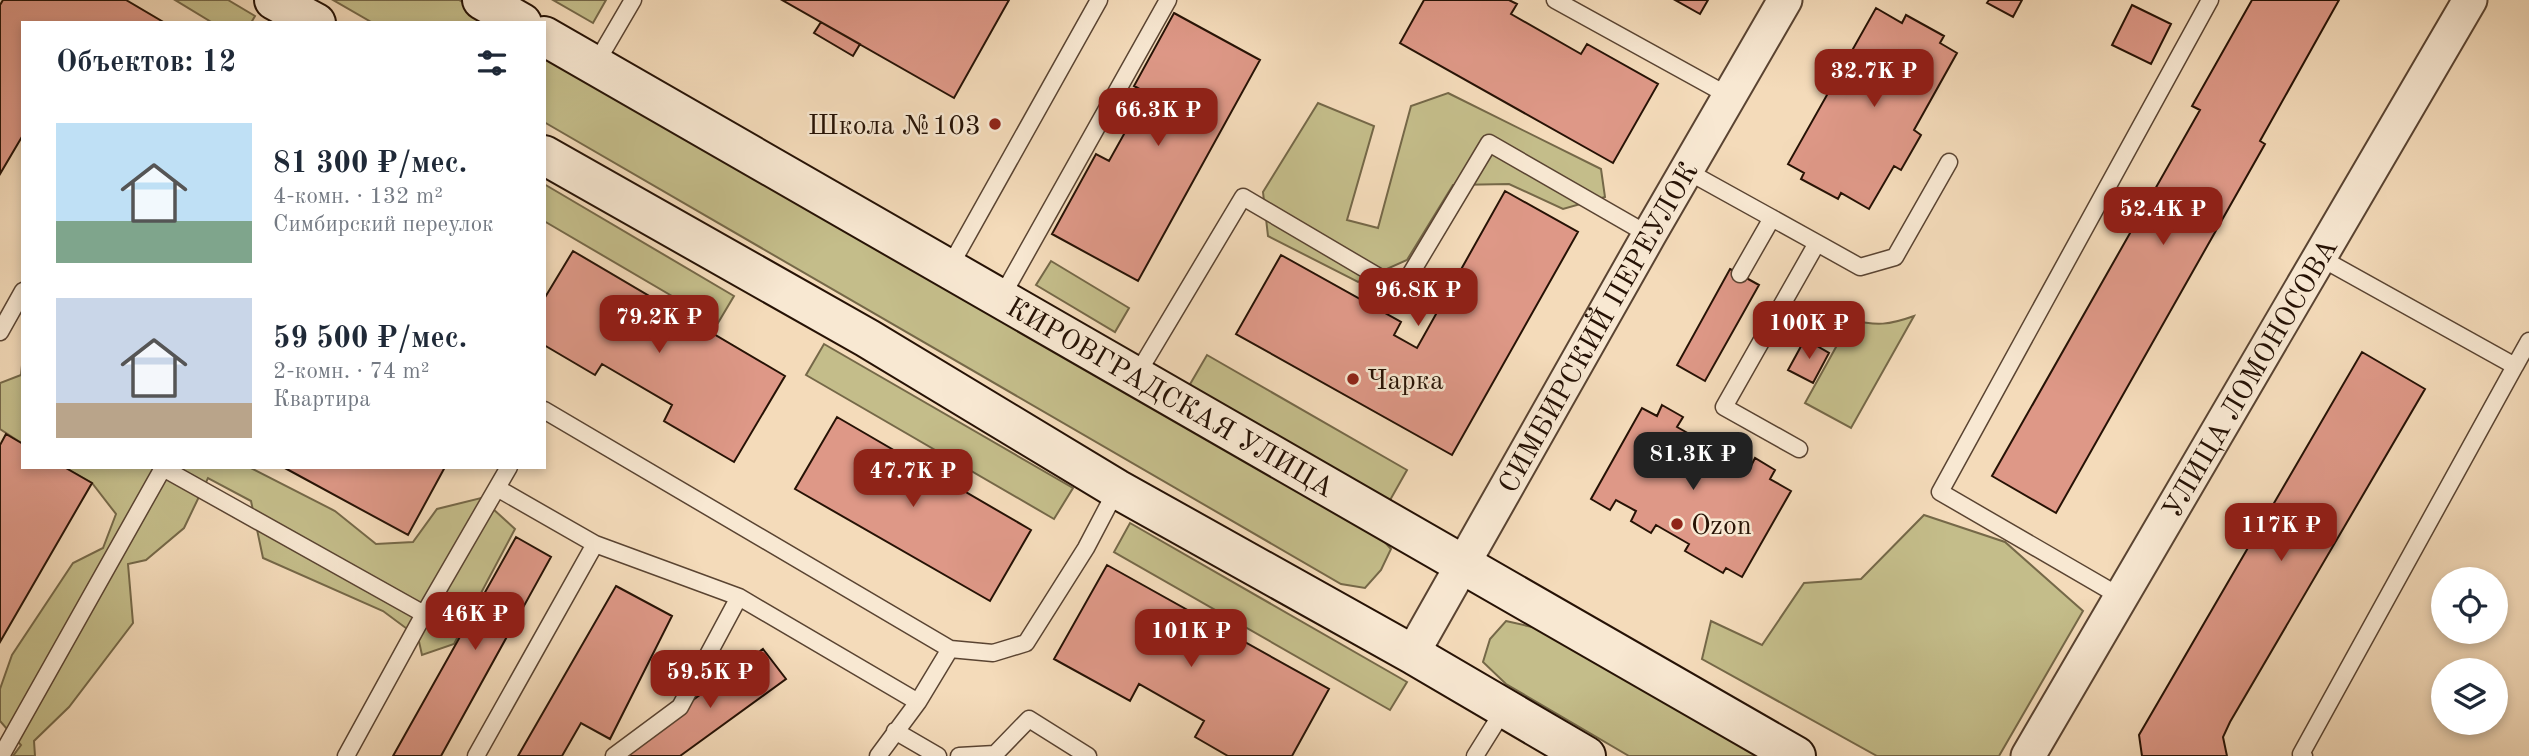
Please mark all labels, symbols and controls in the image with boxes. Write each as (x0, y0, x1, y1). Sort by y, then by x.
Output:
icon: filters (473, 44, 511, 82)
text: Объектов: 12 (56, 48, 236, 78)
pin: 32.7K ₽ (1809, 50, 1939, 109)
text: 32.7K ₽ (1831, 60, 1917, 83)
pin: 66.3K ₽ (1093, 88, 1223, 148)
text: 66.3K ₽ (1115, 99, 1201, 122)
place label: Школа №103 (808, 113, 981, 141)
marker: Школа №103 (987, 116, 1003, 132)
text: 81 300 ₽/мес. (273, 149, 467, 179)
icon: home (112, 151, 196, 235)
street label: СИМБИРСКИЙ ПЕРЕУЛОК (1495, 158, 1705, 498)
text: 4-комн. · 132 m² (273, 185, 443, 208)
pin: 52.4K ₽ (2098, 188, 2228, 247)
text: 52.4K ₽ (2120, 198, 2206, 221)
text: Симбирский переулок (273, 213, 494, 236)
street label: УЛИЦА ЛОМОНОСОВА (2159, 235, 2344, 524)
pin: 96.8K ₽ (1353, 268, 1483, 328)
text: 96.8K ₽ (1375, 279, 1461, 302)
street label: КИРОВГРАДСКАЯ УЛИЦА (1001, 294, 1338, 504)
pin: 79.2K ₽ (594, 296, 724, 355)
pin: 100K ₽ (1752, 302, 1866, 361)
text: 79.2K ₽ (616, 306, 702, 329)
text: 100K ₽ (1769, 312, 1849, 335)
text: 59 500 ₽/мес. (273, 324, 467, 354)
icon: home (112, 326, 196, 410)
text: 2-комн. · 74 m² (273, 360, 430, 383)
place label: Чарка (1367, 368, 1444, 396)
marker: Чарка (1345, 371, 1361, 387)
text: Квартира (273, 388, 371, 411)
pin: 81.3K ₽ (1628, 433, 1758, 492)
text: 81.3K ₽ (1650, 443, 1736, 466)
pin: 47.7K ₽ (848, 449, 978, 509)
text: 47.7K ₽ (870, 460, 956, 483)
pin: 117K ₽ (2224, 504, 2338, 563)
place label: Ozon (1691, 513, 1752, 541)
text: 117K ₽ (2241, 514, 2321, 537)
marker: Ozon (1669, 516, 1685, 532)
map controls (2431, 567, 2508, 735)
button: locate (2431, 567, 2508, 644)
pin: 46K ₽ (426, 592, 524, 652)
text: 46K ₽ (442, 603, 508, 626)
pin: 101K ₽ (1134, 610, 1248, 669)
text: 101K ₽ (1151, 620, 1231, 643)
pin: 59.5K ₽ (645, 650, 775, 710)
button: layers (2431, 658, 2508, 735)
text: 59.5K ₽ (667, 661, 753, 684)

